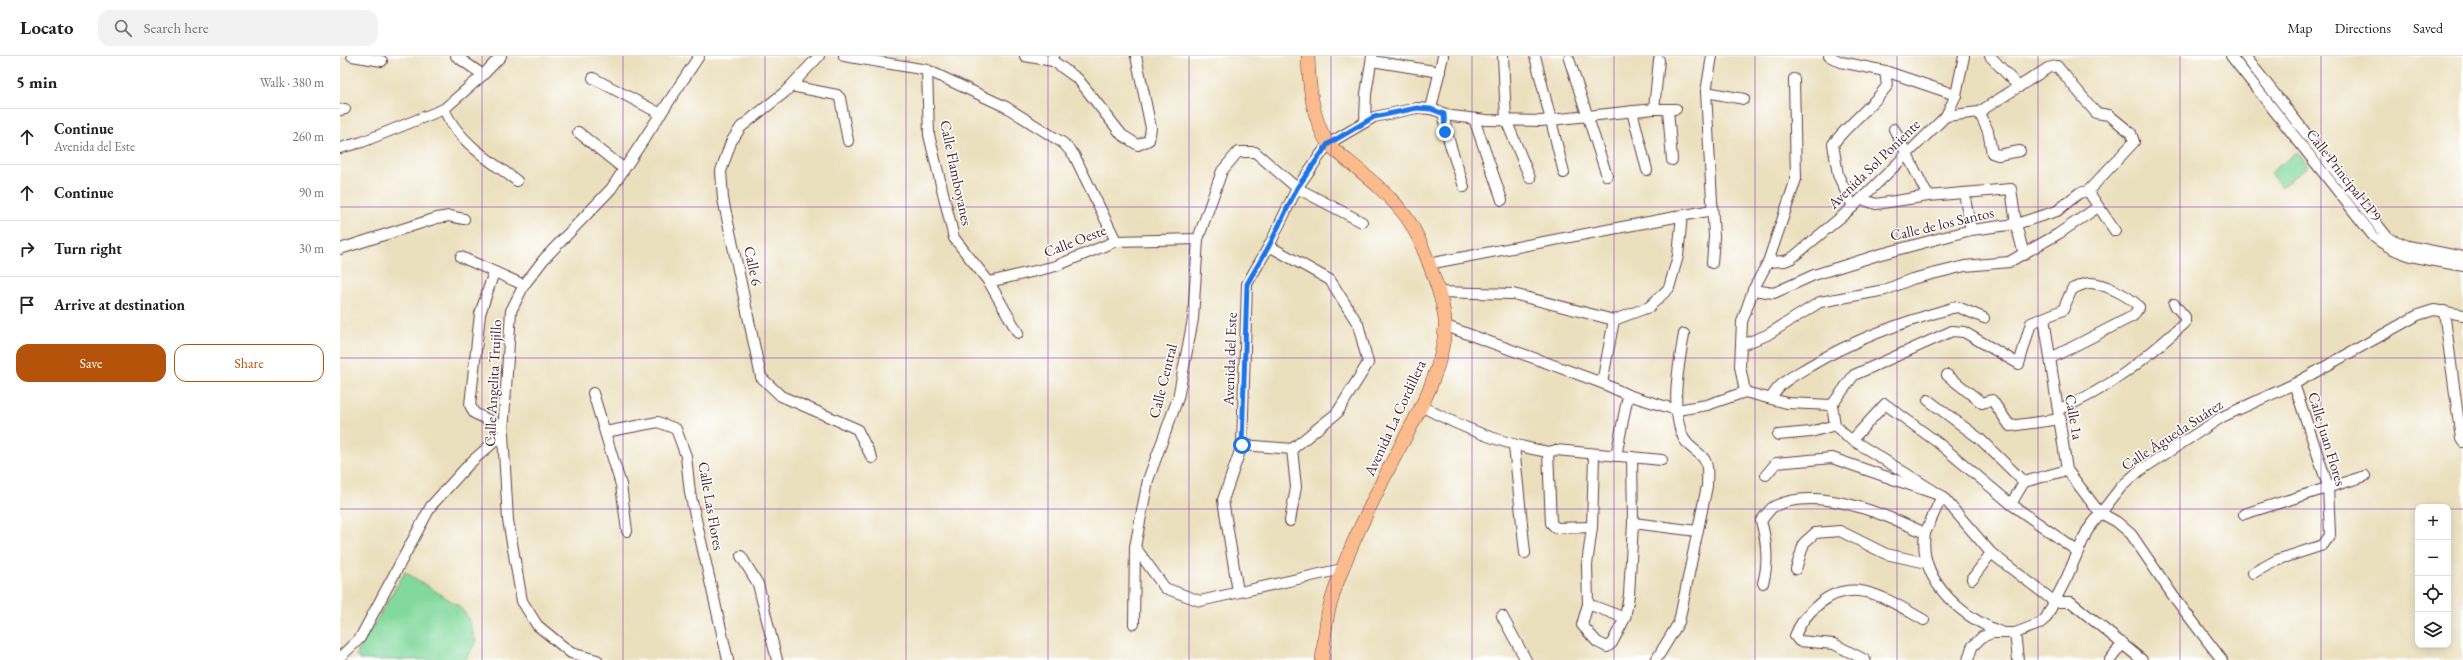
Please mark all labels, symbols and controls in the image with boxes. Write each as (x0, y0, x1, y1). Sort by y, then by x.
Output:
search box (98, 10, 378, 46)
text: Locato (20, 15, 74, 40)
icon: search (112, 17, 134, 39)
text: Search here (144, 18, 209, 37)
text: Map (2287, 19, 2313, 37)
text: Directions (2335, 19, 2391, 37)
text: Saved (2413, 19, 2443, 37)
text: 5 min (16, 71, 57, 93)
text: Walk · 380 m (260, 74, 324, 91)
street label: Avenida Sol Poniente (1823, 115, 1924, 213)
street label: Calle Flamboyanes (936, 118, 977, 228)
text: Continue (54, 119, 114, 138)
route end (1436, 123, 1454, 141)
street label: Calle Principal LP9 (2303, 125, 2386, 225)
icon: ahead (16, 126, 38, 148)
text: 260 m (293, 128, 324, 145)
text: Avenida del Este (54, 138, 135, 155)
icon: ahead (16, 182, 38, 204)
text: Continue (54, 183, 114, 202)
text: 90 m (299, 184, 324, 201)
street label: Calle de los Santos (1888, 202, 1996, 245)
street label: Calle Oeste (1041, 220, 1109, 261)
icon: right (16, 238, 38, 260)
text: Turn right (54, 239, 122, 258)
text: 30 m (299, 240, 324, 257)
street label: Calle 6 (740, 244, 767, 287)
icon: arrive (16, 294, 38, 316)
text: Arrive at destination (54, 295, 185, 314)
street label: Avenida del Este (1218, 312, 1241, 407)
street label: Calle Angelita Trujillo (480, 319, 505, 447)
street label: Calle Central (1144, 341, 1181, 420)
button: Save (16, 344, 166, 382)
button: Share (174, 344, 324, 382)
street label: Avenida La Cordillera (1359, 357, 1430, 480)
street label: Calle Juan Flores (2304, 390, 2351, 488)
street label: Calle 1a (2061, 393, 2088, 441)
street label: Calle Águeda Suárez (2117, 395, 2226, 474)
route start (1233, 436, 1251, 454)
street label: Calle Las Flores (694, 460, 729, 552)
map controls (2415, 504, 2451, 648)
button: + (2415, 504, 2451, 540)
button: − (2415, 540, 2451, 576)
button: locate (2415, 576, 2451, 612)
button: layers (2415, 612, 2451, 648)

